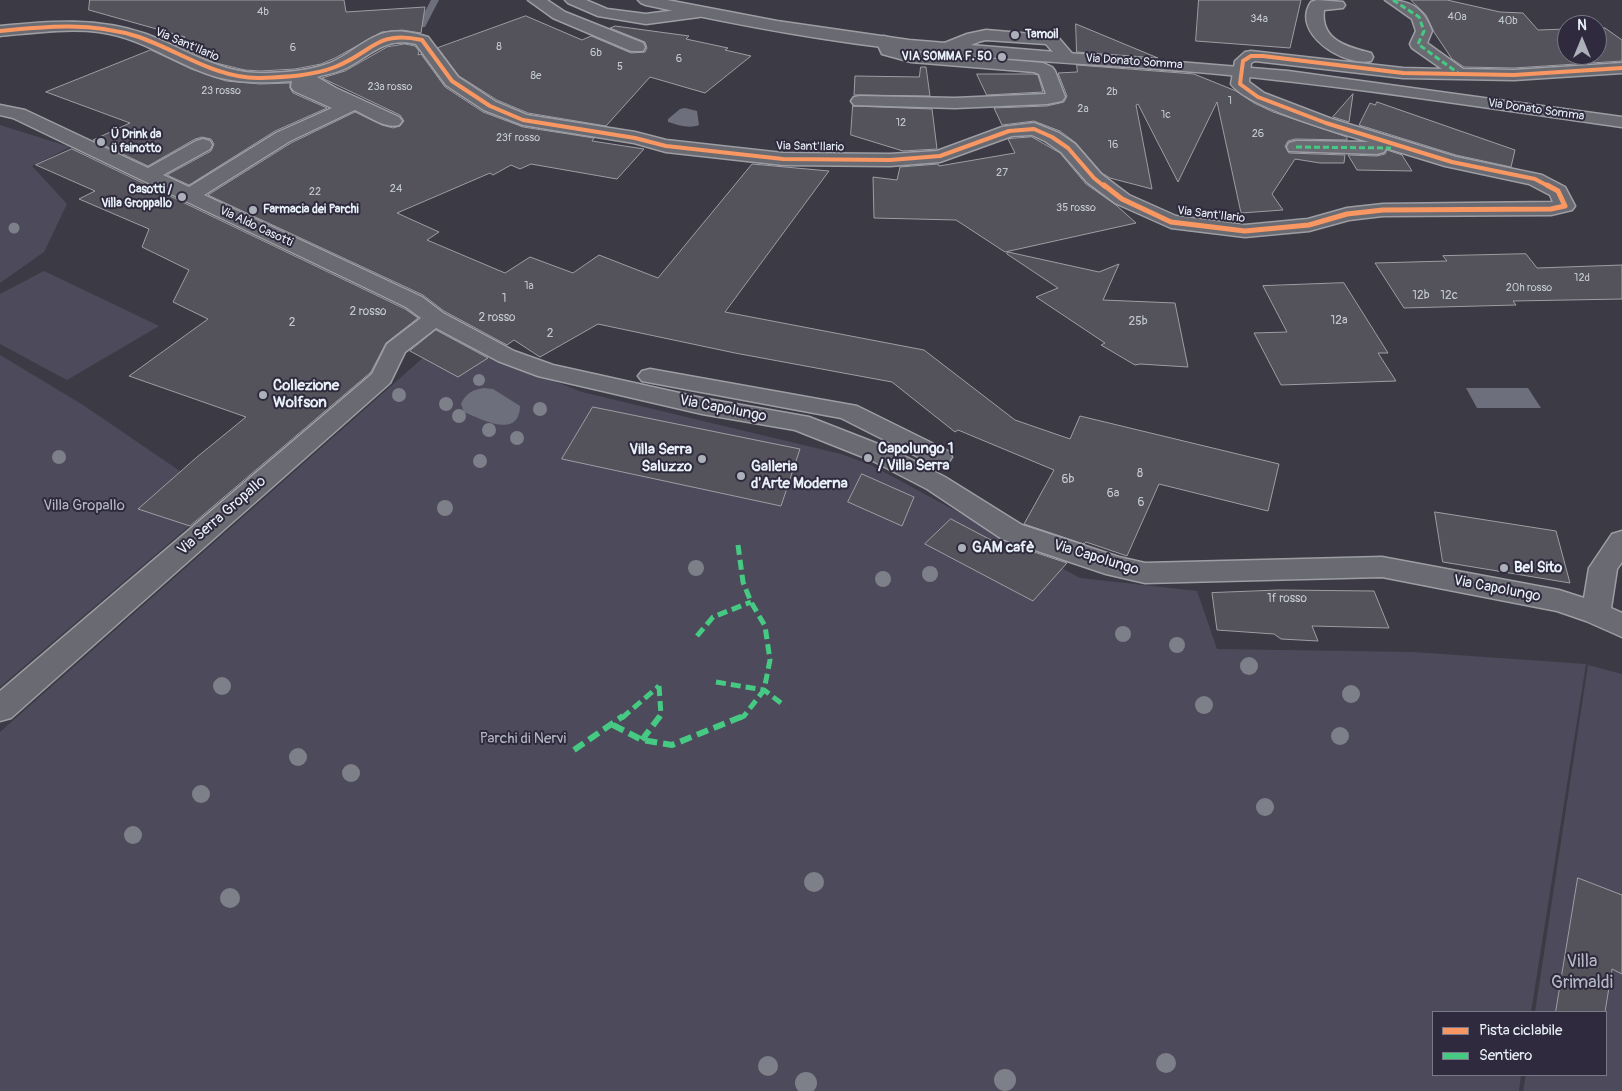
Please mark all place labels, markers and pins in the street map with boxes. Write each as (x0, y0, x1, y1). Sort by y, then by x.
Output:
place label: Tamoil (1025, 28, 1059, 42)
marker: Tamoil (1009, 29, 1021, 41)
place label: VIA SOMMA F. 50 (902, 50, 992, 64)
marker: VIA SOMMA F. 50 (996, 51, 1008, 63)
place label: Ü Drink da ü fainotto (111, 128, 161, 156)
marker: Ü Drink da ü fainotto (95, 136, 107, 148)
place label: Casotti / Villa Groppallo (101, 183, 172, 211)
marker: Casotti / Villa Groppallo (176, 191, 188, 203)
place label: Farmacia dei Parchi (263, 203, 359, 217)
marker: Farmacia dei Parchi (247, 204, 259, 216)
place label: Collezione Wolfson (273, 377, 339, 412)
marker: Collezione Wolfson (257, 389, 269, 401)
place label: Capolungo 1 / Villa Serra (878, 440, 954, 475)
place label: Villa Serra Saluzzo (629, 441, 692, 476)
marker: Capolungo 1 / Villa Serra (862, 452, 874, 464)
marker: Villa Serra Saluzzo (696, 453, 708, 465)
place label: Galleria d'Arte Moderna (751, 458, 848, 493)
marker: Galleria d'Arte Moderna (735, 470, 747, 482)
place label: GAM cafè (972, 539, 1034, 557)
marker: GAM cafè (956, 542, 968, 554)
place label: Bel Sito (1514, 559, 1562, 577)
marker: Bel Sito (1498, 562, 1510, 574)

